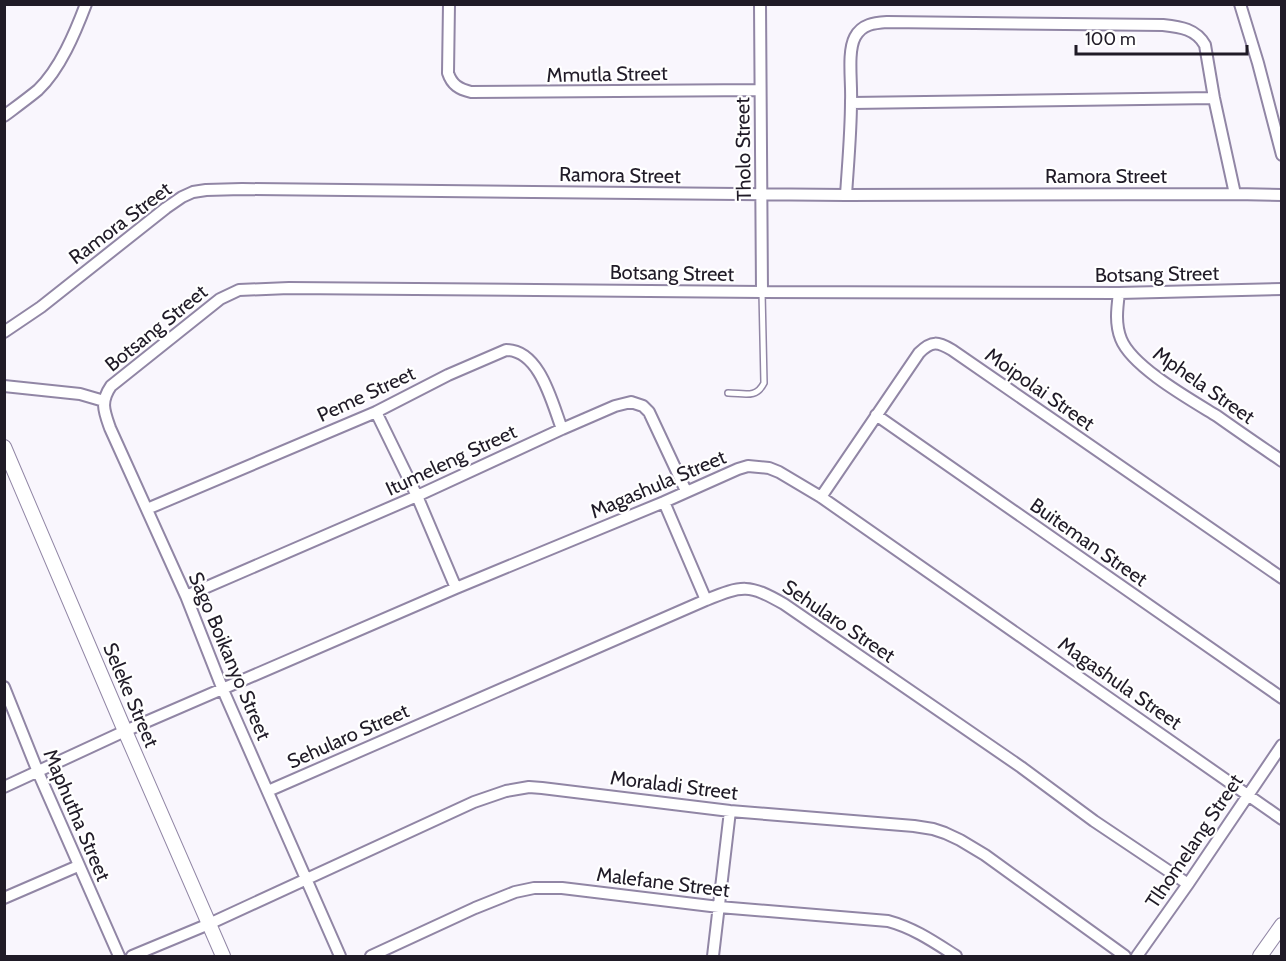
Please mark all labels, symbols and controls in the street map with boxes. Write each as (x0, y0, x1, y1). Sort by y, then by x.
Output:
scale bar (1076, 18, 1247, 56)
text: 100 m (1085, 28, 1136, 50)
street label: Mmutla Street (546, 61, 668, 87)
street label: Tholo Street (730, 97, 756, 201)
street label: Ramora Street (559, 162, 681, 188)
street label: Ramora Street (1045, 164, 1167, 188)
street label: Ramora Street (64, 177, 176, 269)
street label: Botsang Street (610, 260, 735, 286)
street label: Botsang Street (1095, 261, 1220, 287)
street label: Botsang Street (100, 279, 212, 376)
street label: Mphela Street (1149, 341, 1260, 429)
street label: Moipolai Street (981, 343, 1099, 436)
street label: Peme Street (313, 361, 419, 427)
street label: Itumeleng Street (382, 419, 521, 501)
street label: Magashula Street (587, 445, 730, 523)
street label: Buiteman Street (1026, 493, 1152, 591)
street label: Sago Boikanyo Street (184, 568, 276, 744)
street label: Sehularo Street (778, 575, 900, 668)
street label: Magashula Street (1054, 632, 1187, 735)
street label: Seleke Street (98, 639, 164, 751)
street label: Sehularo Street (283, 698, 413, 774)
street label: Maphutha Street (38, 745, 116, 885)
street label: Moraladi Street (609, 765, 739, 805)
street label: Tlhomelang Street (1140, 769, 1248, 912)
street label: Malefane Street (595, 862, 731, 902)

